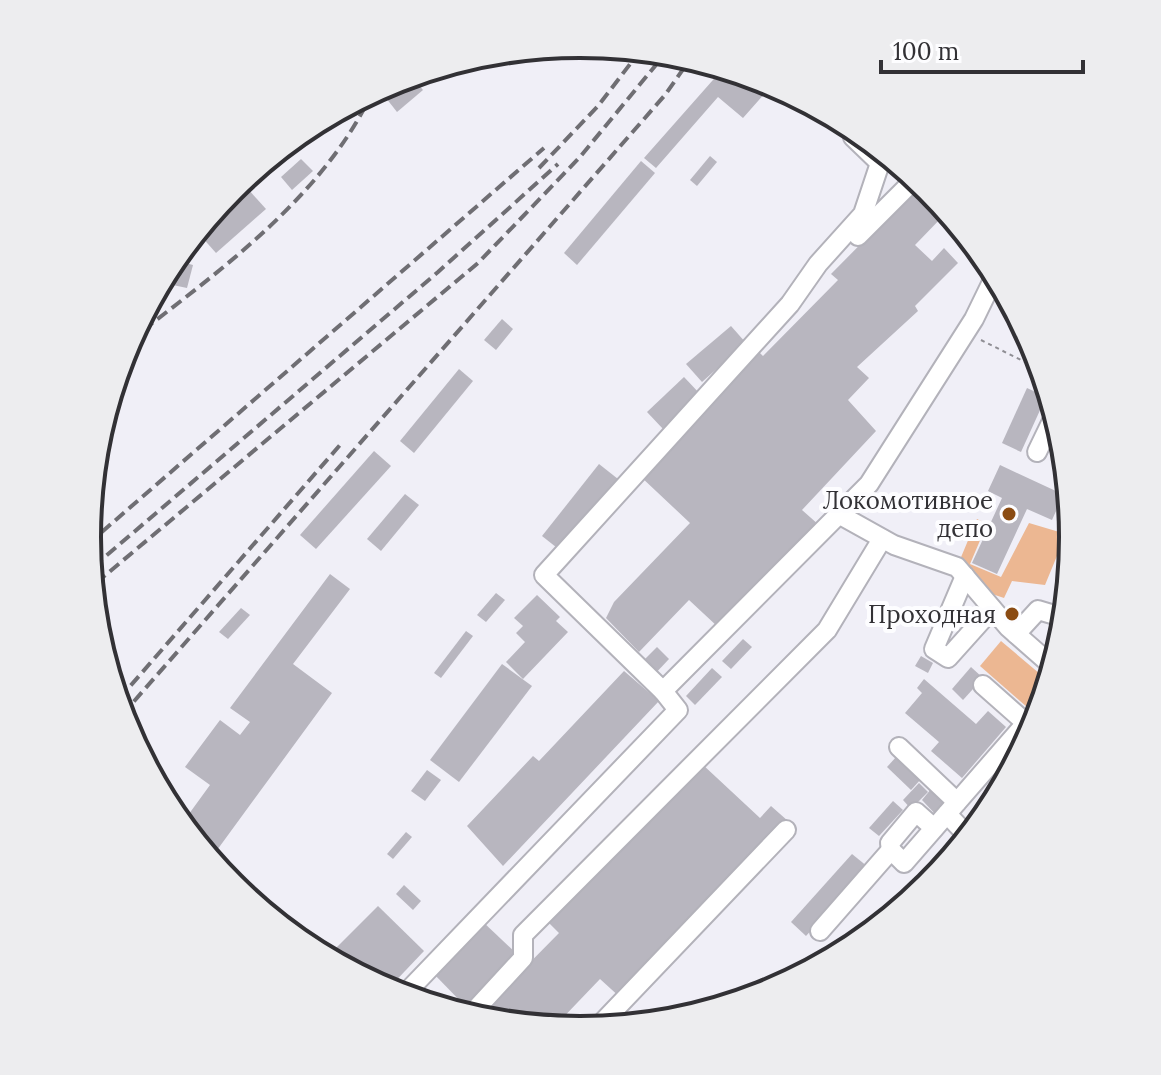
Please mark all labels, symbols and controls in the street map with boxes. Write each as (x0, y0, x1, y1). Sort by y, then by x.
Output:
scale bar (881, 24, 1083, 74)
text: 100 m (893, 36, 959, 67)
place label: Локомотивное депо (823, 485, 993, 544)
marker: Локомотивное депо (1000, 505, 1018, 523)
place label: Проходная (868, 599, 996, 630)
marker: Проходная (1003, 605, 1021, 623)

